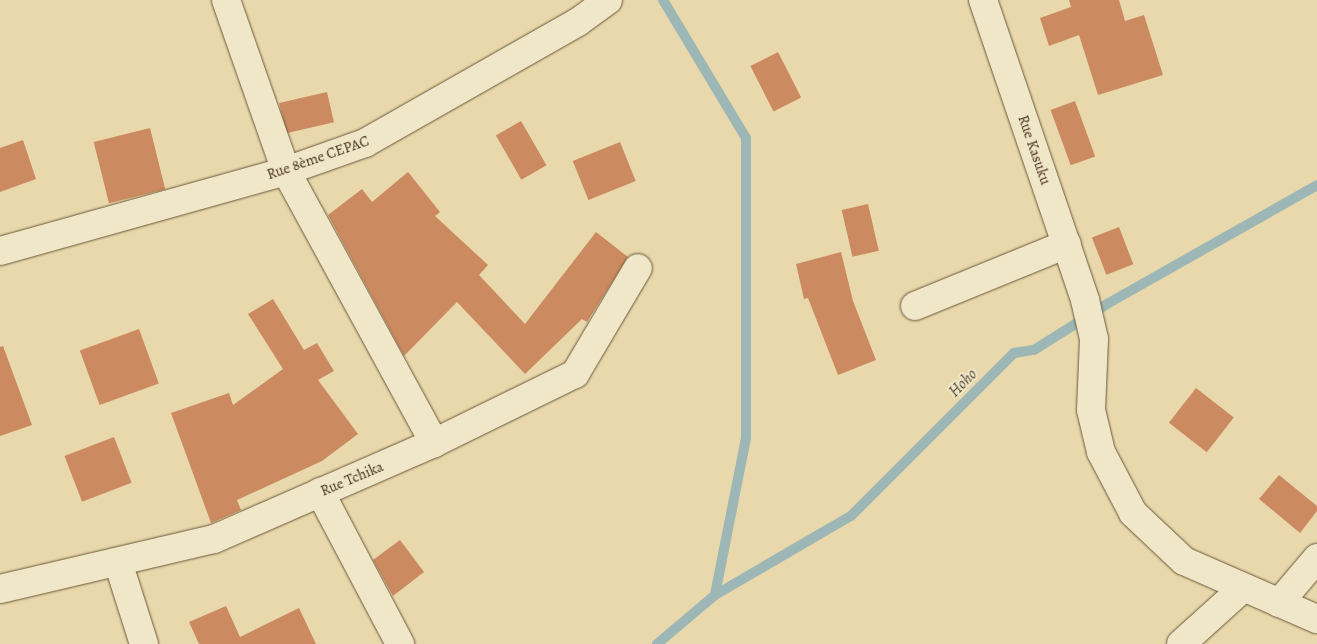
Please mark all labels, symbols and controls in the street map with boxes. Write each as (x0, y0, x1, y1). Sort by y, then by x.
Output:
street label: Rue Kasuku (1014, 113, 1054, 187)
street label: Rue 8ème CEPAC (265, 132, 371, 184)
water label: Hoho (945, 365, 981, 401)
street label: Rue Tchika (318, 458, 386, 500)

